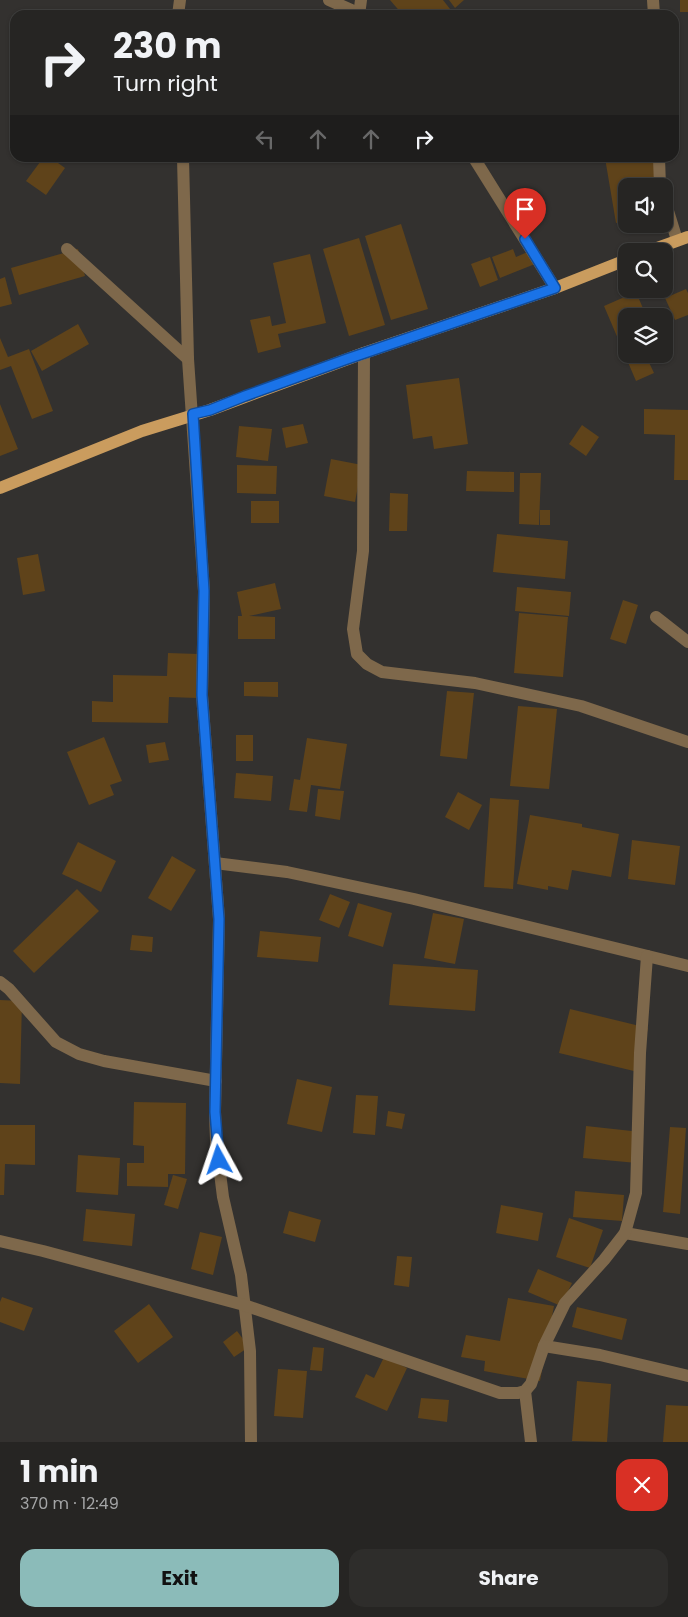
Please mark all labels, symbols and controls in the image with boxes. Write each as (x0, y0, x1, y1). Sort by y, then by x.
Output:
text: 230 m (113, 21, 221, 70)
icon: right (30, 30, 95, 95)
text: Turn right (113, 68, 218, 99)
icon: left (251, 125, 279, 153)
icon: ahead (304, 125, 332, 153)
icon: ahead (357, 125, 385, 153)
icon: right (410, 125, 438, 153)
map controls (618, 178, 673, 363)
button: sound (618, 178, 673, 233)
pin (504, 188, 546, 239)
icon: arrive (511, 195, 539, 223)
button: search (618, 243, 673, 298)
button: layers (618, 308, 673, 363)
position arrow (192, 1133, 244, 1185)
text: 1 min (20, 1450, 98, 1493)
button: close (616, 1459, 668, 1511)
text: 370 m · 12:49 (20, 1492, 119, 1515)
button: Exit (20, 1549, 339, 1607)
button: Share (349, 1549, 668, 1607)

